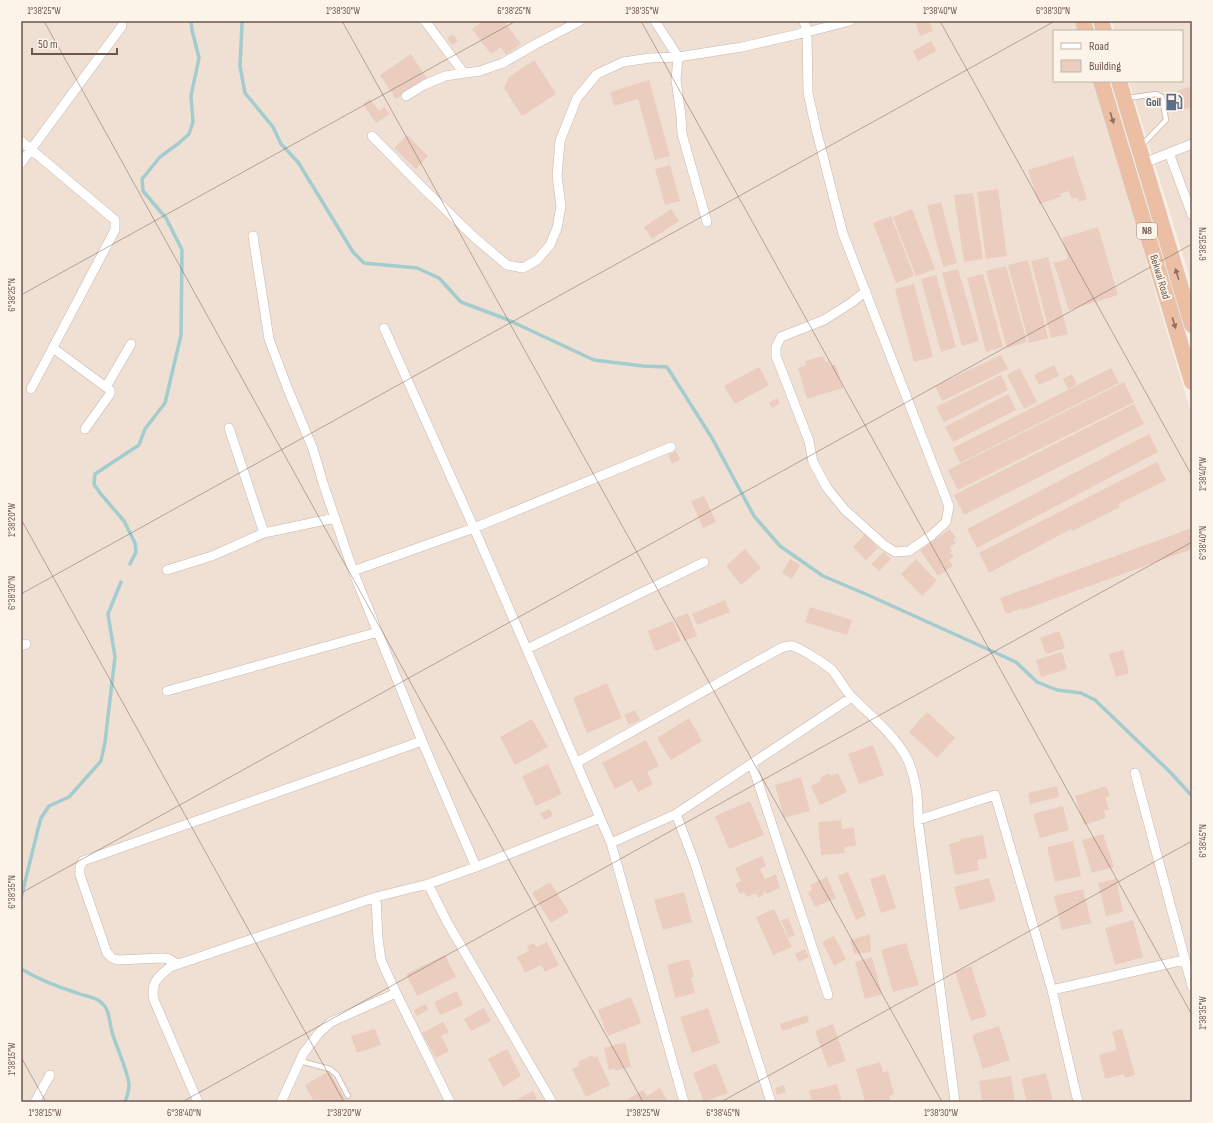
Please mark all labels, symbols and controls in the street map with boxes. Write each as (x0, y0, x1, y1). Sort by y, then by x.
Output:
text: 1°38'25"W (27, 5, 61, 17)
text: 1°38'30"W (326, 5, 361, 17)
text: 6°38'25"N (497, 5, 531, 17)
text: 1°38'35"W (625, 5, 659, 17)
text: 1°38'40"W (923, 5, 958, 17)
text: 6°38'30"N (1036, 5, 1070, 17)
scale bar (32, 30, 117, 56)
legend (1053, 30, 1183, 82)
text: 50 m (38, 37, 58, 52)
text: Road (1089, 39, 1109, 54)
text: Building (1089, 59, 1121, 74)
fuel station icon: Goil (1164, 92, 1184, 112)
place label: Goil (1146, 96, 1161, 109)
one-way arrow (1109, 113, 1115, 125)
road number: N8 (1137, 223, 1157, 239)
text: 6°38'35"N (1197, 227, 1209, 261)
street label: Bekwai Road (1147, 253, 1173, 301)
one-way arrow (1174, 268, 1180, 280)
text: 6°38'25"N (6, 278, 18, 312)
one-way arrow (1171, 317, 1177, 329)
text: 1°38'40"W (1197, 456, 1209, 491)
text: 1°38'20"W (6, 502, 18, 537)
text: 6°38'40"N (1197, 526, 1209, 560)
text: 6°38'30"N (6, 576, 18, 610)
text: 6°38'45"N (1197, 824, 1209, 858)
text: 6°38'35"N (6, 875, 18, 909)
text: 1°38'35"W (1197, 996, 1209, 1030)
text: 1°38'15"W (6, 1042, 18, 1076)
text: 1°38'15"W (28, 1107, 62, 1119)
text: 6°38'40"N (167, 1107, 201, 1119)
text: 1°38'20"W (327, 1107, 362, 1119)
text: 1°38'25"W (626, 1107, 660, 1119)
text: 6°38'45"N (706, 1107, 740, 1119)
text: 1°38'30"W (924, 1107, 959, 1119)

